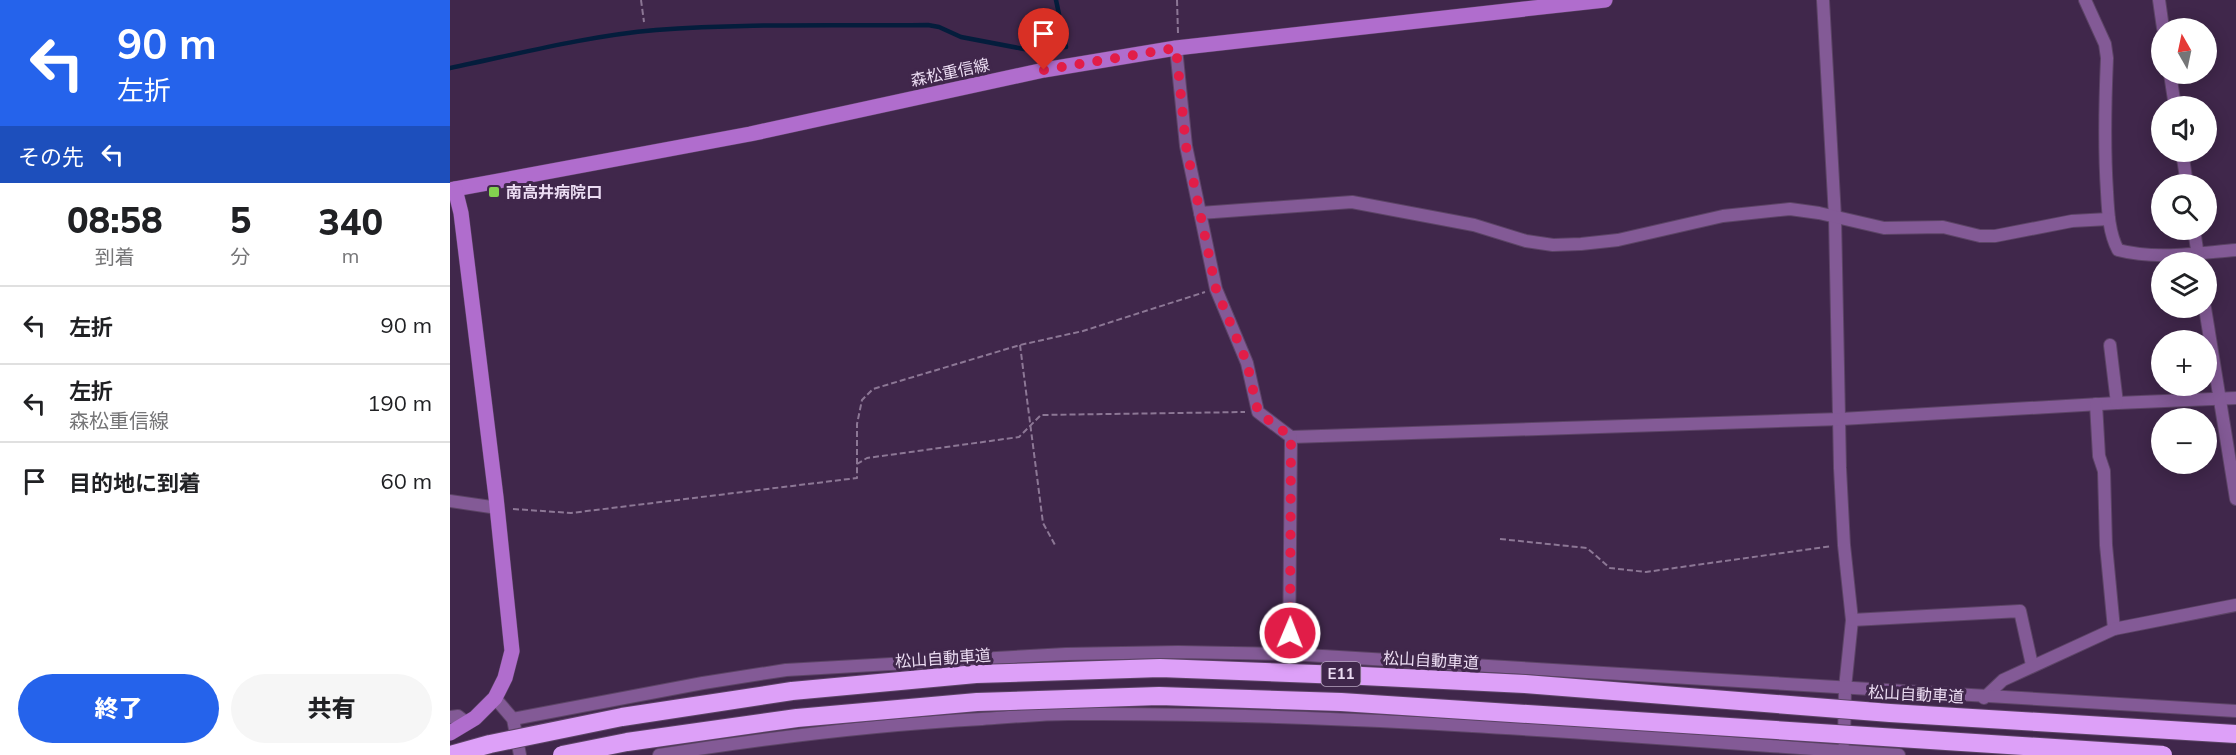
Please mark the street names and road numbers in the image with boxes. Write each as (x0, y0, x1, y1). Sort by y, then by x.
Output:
street label: 森松重信線 (909, 54, 991, 90)
street label: 松山自動車道 (894, 645, 992, 671)
street label: 松山自動車道 (1383, 648, 1479, 672)
road number: E11 (1322, 662, 1360, 686)
street label: 松山自動車道 (1868, 682, 1964, 706)

